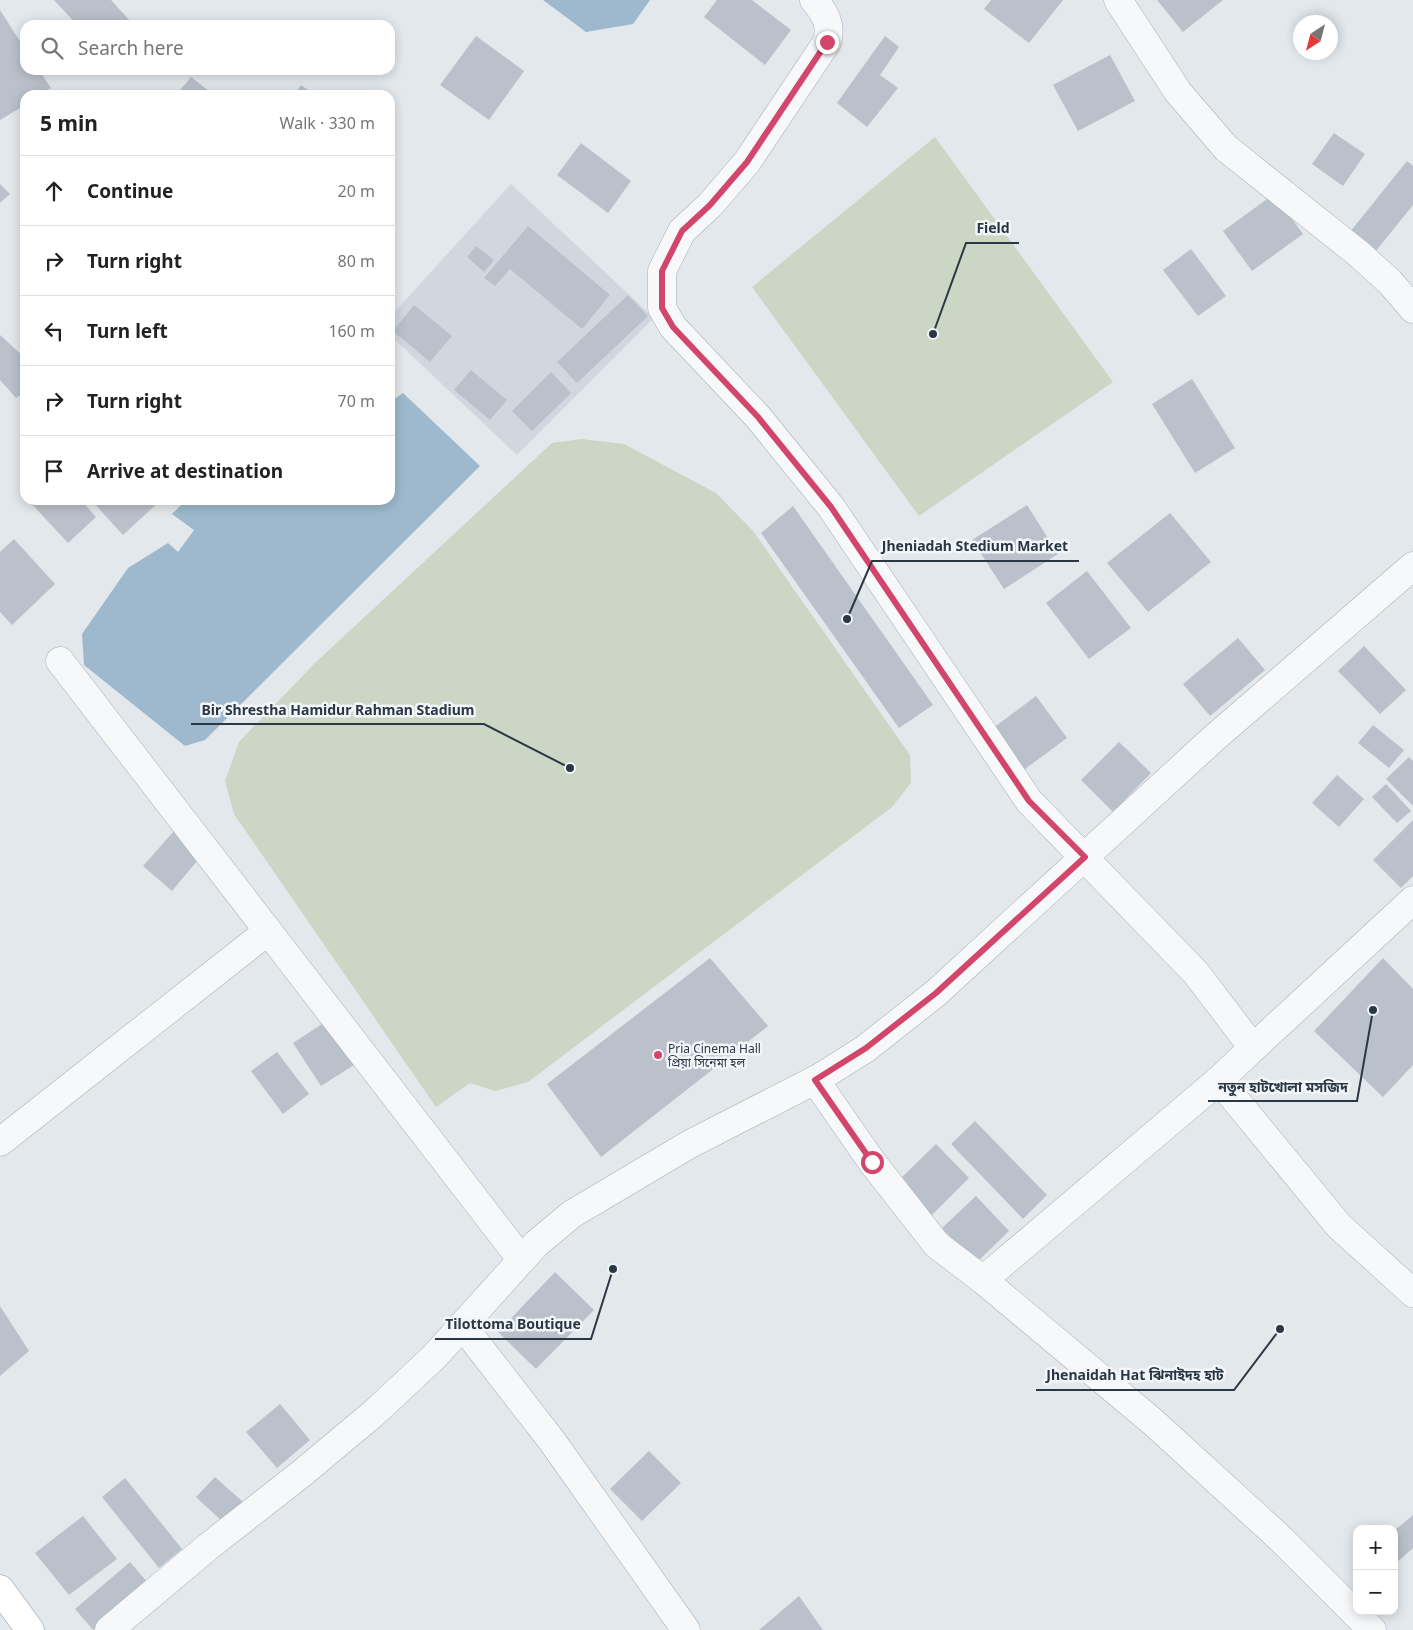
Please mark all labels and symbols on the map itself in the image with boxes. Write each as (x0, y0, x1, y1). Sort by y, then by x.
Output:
north arrow (1293, 15, 1338, 60)
route end (816, 31, 839, 54)
callout: Field (966, 214, 1019, 243)
text: Field (976, 218, 1010, 237)
callout: Jheniadah Stedium Market (872, 532, 1079, 561)
text: Jheniadah Stedium Market (880, 536, 1068, 555)
callout: Bir Shrestha Hamidur Rahman Stadium (191, 695, 484, 724)
text: Bir Shrestha Hamidur Rahman Stadium (202, 700, 474, 719)
place label: Pria Cinema Hall প্রিয়া সিনেমা হল (667, 1040, 761, 1071)
marker: Pria Cinema Hall প্রিয়া সিনেমা হল (652, 1049, 664, 1061)
callout: নতুন হাটখোলা মসজিদ (1208, 1072, 1357, 1101)
text: নতুন হাটখোলা মসজিদ (1217, 1077, 1349, 1097)
route start (861, 1151, 884, 1174)
callout: Tilottoma Boutique (435, 1310, 591, 1339)
text: Tilottoma Boutique (445, 1314, 581, 1333)
callout: Jhenaidah Hat ঝিনাইদহ হাট (1036, 1361, 1234, 1390)
text: Jhenaidah Hat ঝিনাইদহ হাট (1044, 1365, 1224, 1384)

